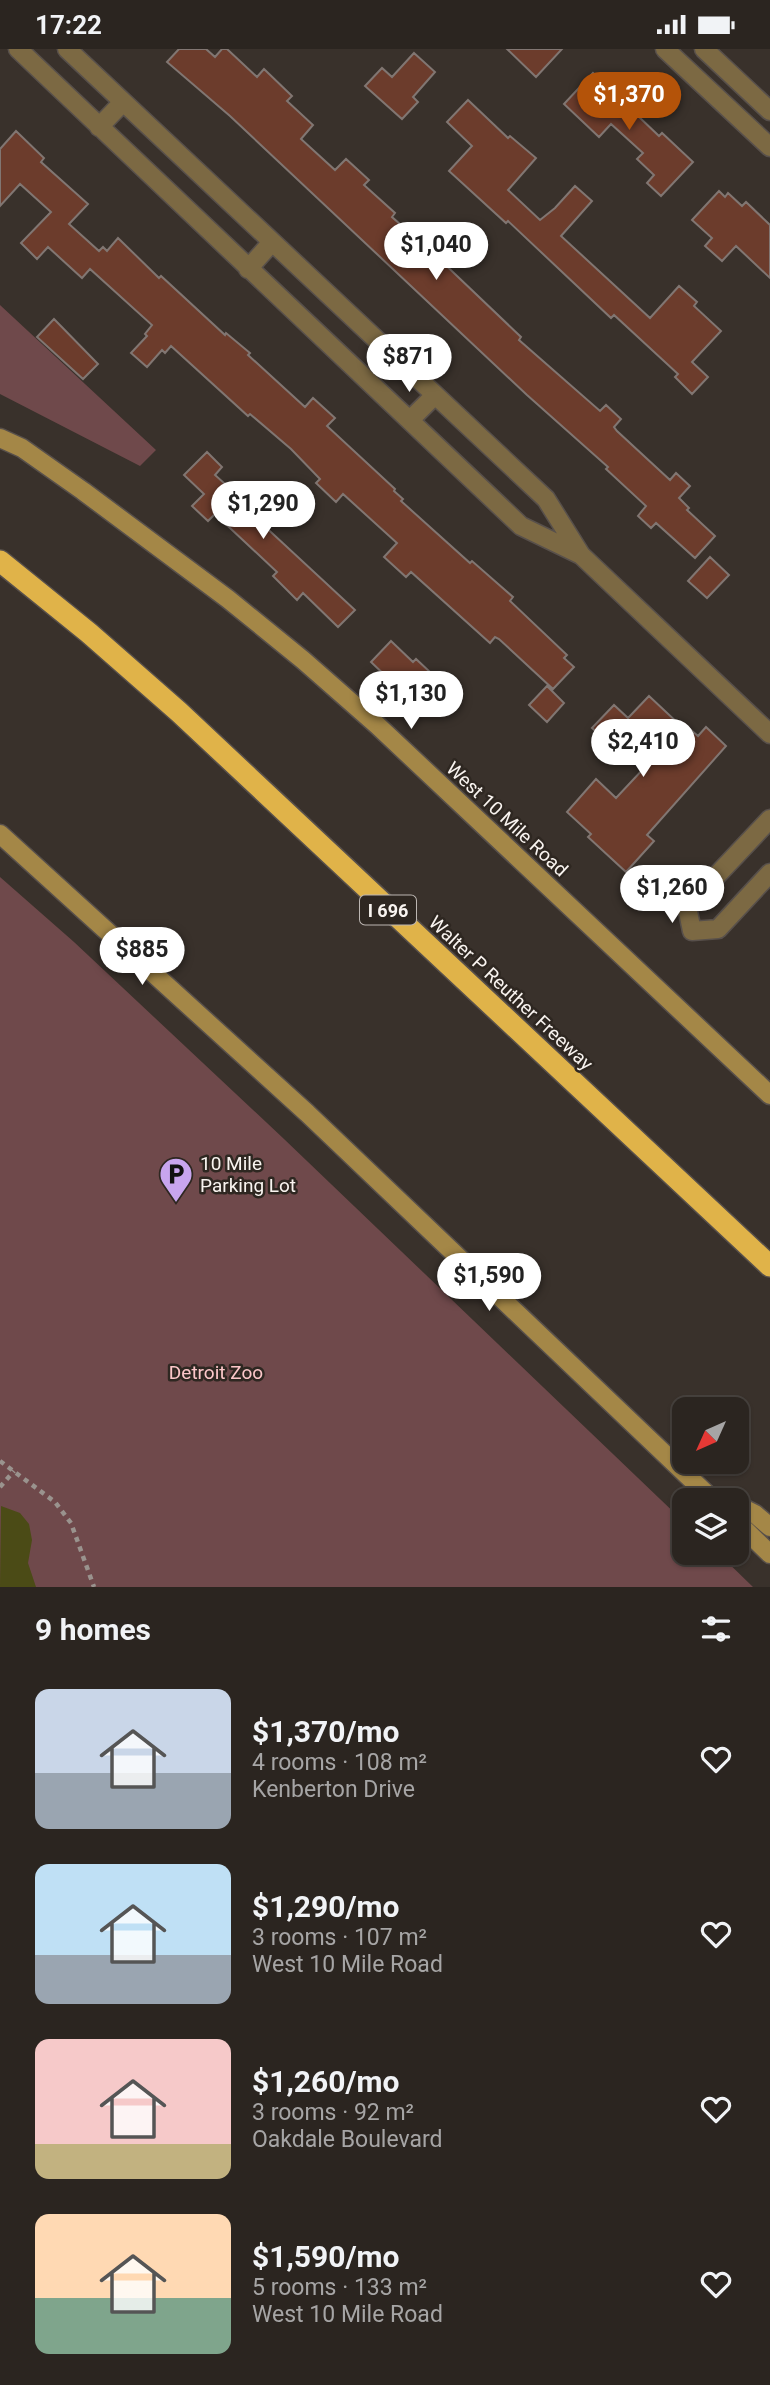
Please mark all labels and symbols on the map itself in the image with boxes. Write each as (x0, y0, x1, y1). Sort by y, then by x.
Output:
pin: $1,370 (572, 73, 686, 132)
pin: $1,040 (379, 223, 493, 282)
pin: $871 (368, 335, 450, 394)
pin: $1,290 (206, 482, 320, 541)
pin: $1,130 (354, 671, 468, 731)
pin: $2,410 (586, 719, 700, 779)
street label: West 10 Mile Road (442, 757, 572, 881)
pin: $1,260 (615, 865, 729, 925)
road number: I 696 (360, 895, 416, 925)
street label: Walter P Reuther Freeway (424, 911, 598, 1075)
pin: $885 (101, 927, 183, 987)
place label: 10 Mile Parking Lot (200, 1152, 296, 1197)
parking icon: 10 Mile Parking Lot (157, 1155, 195, 1204)
pin: $1,590 (432, 1253, 546, 1313)
park label: Detroit Zoo (169, 1361, 263, 1384)
north arrow (672, 1397, 749, 1473)

